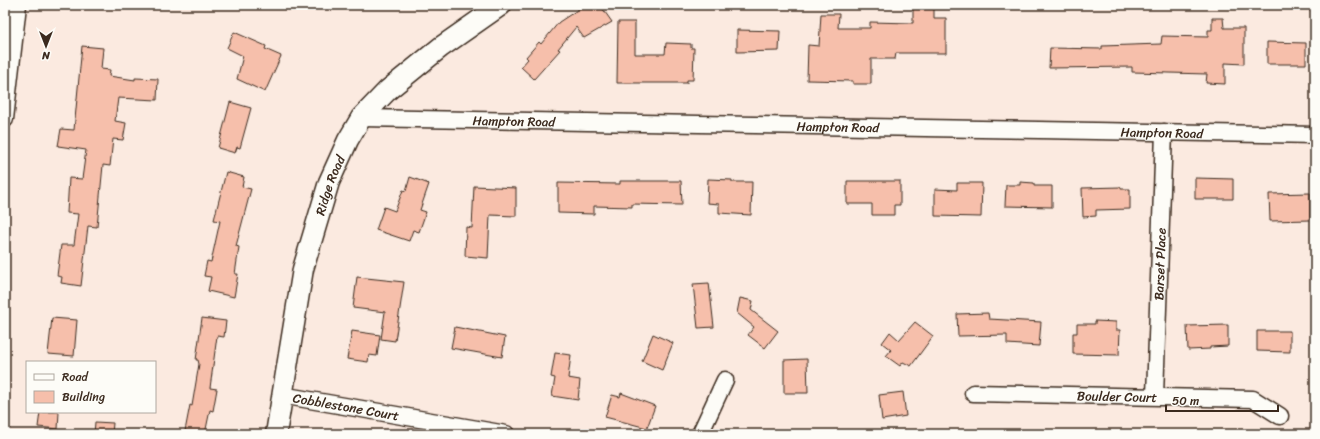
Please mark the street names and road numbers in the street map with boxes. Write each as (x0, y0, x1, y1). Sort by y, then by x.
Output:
street label: Hampton Road (472, 108, 557, 133)
street label: Hampton Road (796, 114, 881, 139)
street label: Hampton Road (1120, 120, 1205, 145)
street label: Ridge Road (308, 150, 352, 218)
street label: Barset Place (1147, 227, 1172, 301)
street label: Boulder Court (1077, 384, 1158, 408)
street label: Cobblestone Court (291, 386, 401, 427)

